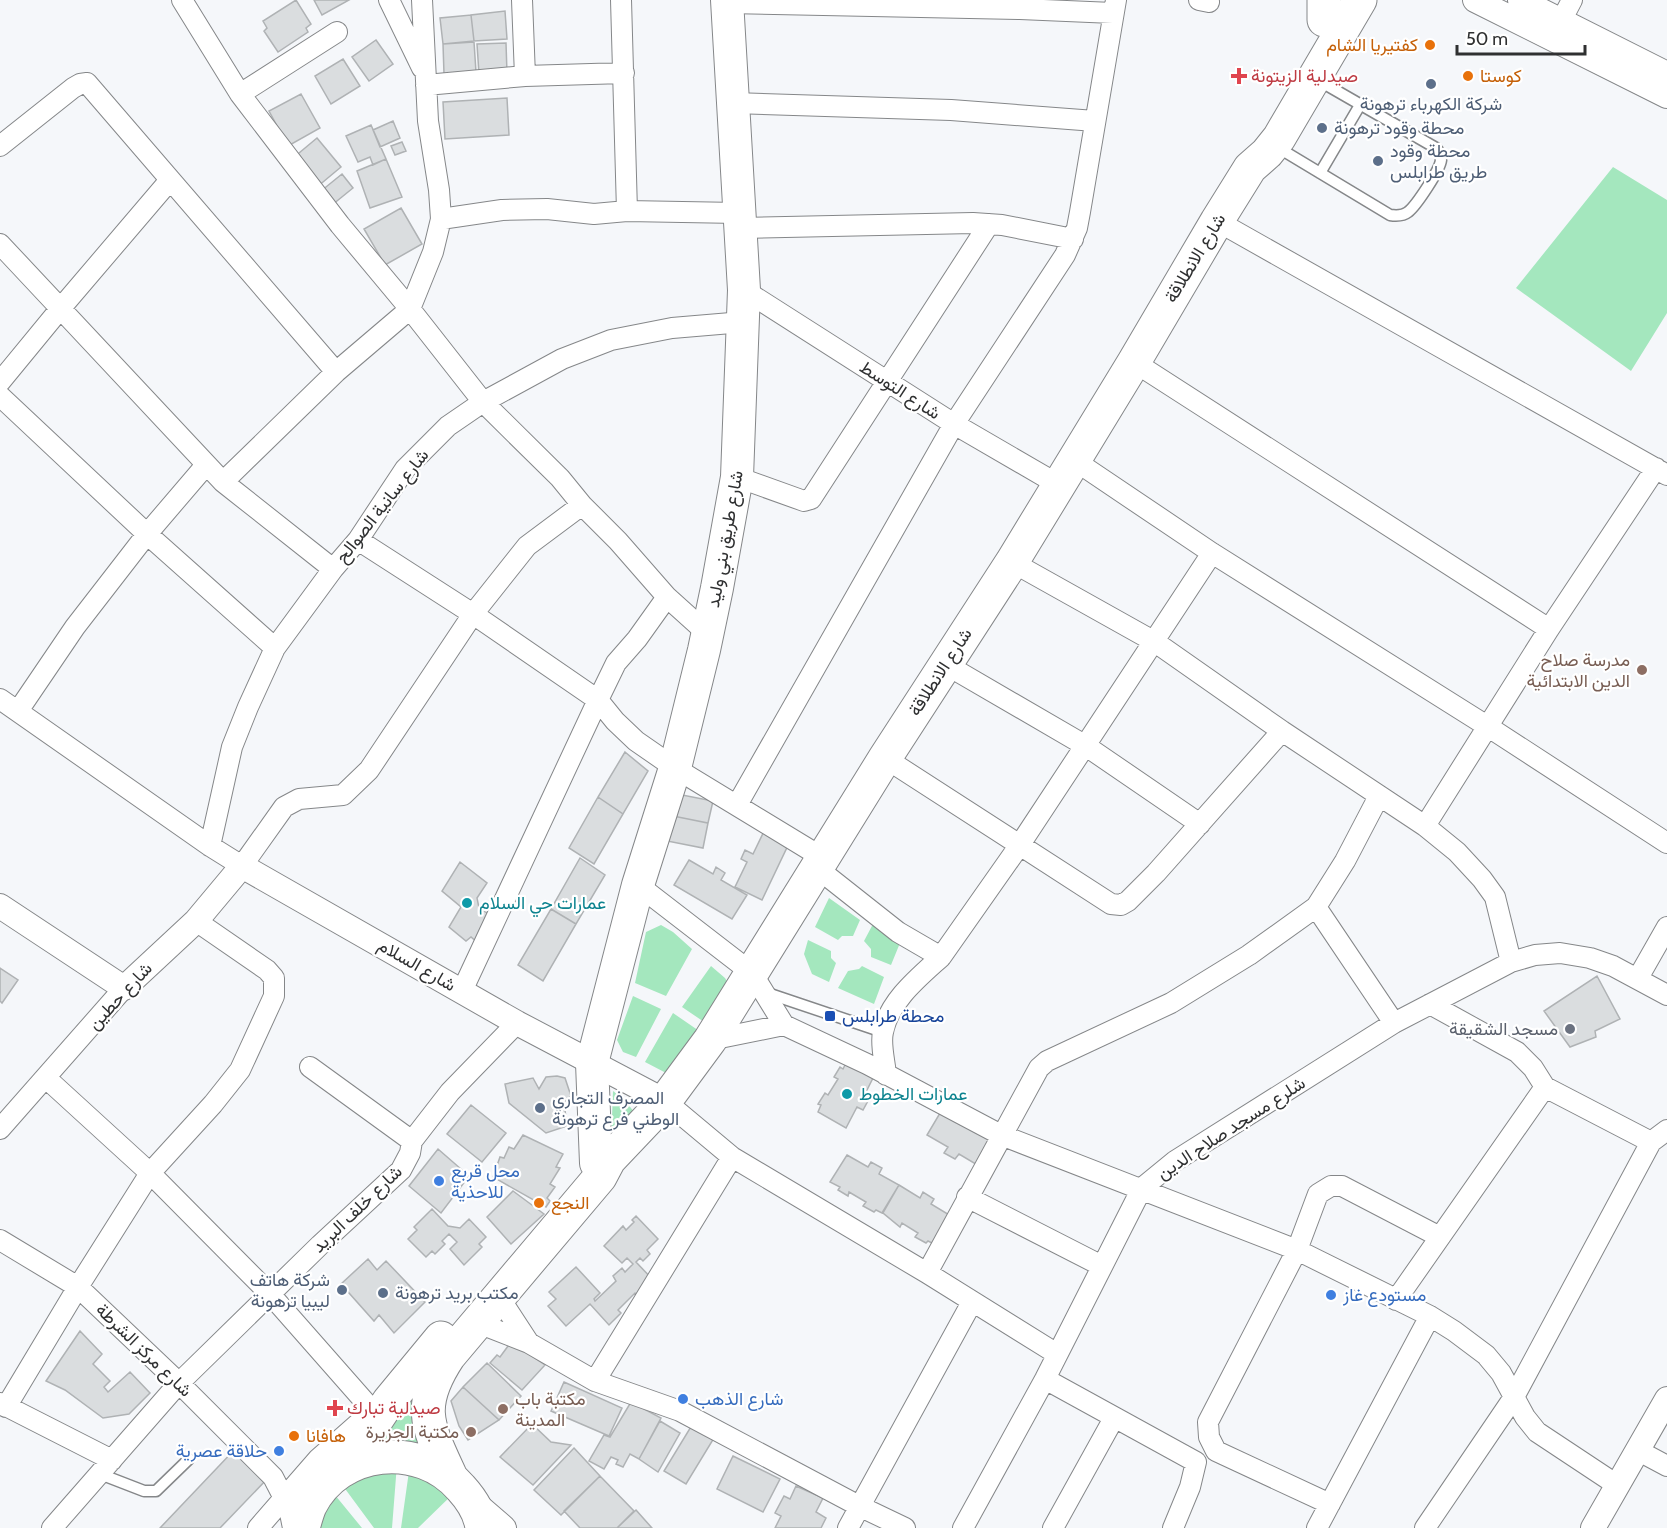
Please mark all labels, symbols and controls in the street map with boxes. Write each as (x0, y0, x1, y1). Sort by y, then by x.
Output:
scale bar (1457, 18, 1584, 56)
text: 50 m (1466, 28, 1508, 50)
place label: كفتيريا الشام (1326, 34, 1418, 57)
marker: كفتيريا الشام (1423, 38, 1437, 52)
place label: صيدلية الزيتونة (1251, 65, 1358, 87)
place label: كوستا (1480, 65, 1522, 87)
marker: صيدلية الزيتونة (1232, 69, 1246, 83)
marker: كوستا (1461, 69, 1475, 83)
marker: شركة الكهرباء ترهونة (1424, 77, 1438, 91)
place label: شركة الكهرباء ترهونة (1360, 93, 1502, 115)
place label: محطة وقود ترهونة (1334, 117, 1464, 139)
marker: محطة وقود ترهونة (1315, 121, 1329, 135)
place label: محطة وقود طريق طرابلس (1390, 140, 1487, 183)
marker: محطة وقود طريق طرابلس (1371, 154, 1385, 168)
street label: شارع الانطلاقة (1160, 209, 1231, 307)
street label: شارع التوسط (855, 356, 945, 425)
street label: شارع سانية الصوالح (331, 445, 434, 568)
street label: شارع طريق بني وليد (702, 469, 752, 610)
street label: شارع الانطلاقة (903, 624, 977, 721)
place label: مدرسة صلاح الدين الابتدائية (1527, 649, 1630, 692)
marker: مدرسة صلاح الدين الابتدائية (1635, 663, 1649, 677)
place label: عمارات حي السلام (479, 892, 606, 918)
marker: عمارات حي السلام (460, 896, 474, 910)
street label: شارع السلام (374, 934, 460, 997)
street label: شارع حطين (83, 958, 158, 1035)
place label: محطة طرابلس (842, 1005, 944, 1027)
marker: محطة طرابلس (823, 1009, 837, 1023)
place label: مسجد الشقيقة (1449, 1018, 1558, 1040)
marker: مسجد الشقيقة (1563, 1022, 1577, 1036)
street label: شلرع مسجد صلاح الدين (1153, 1072, 1310, 1185)
place label: عمارات الخطوط (859, 1083, 967, 1105)
place label: المصرف التجاري الوطني فرع ترهونة (552, 1087, 679, 1134)
marker: عمارات الخطوط (840, 1087, 854, 1101)
marker: المصرف التجاري الوطني فرع ترهونة (533, 1101, 547, 1115)
place label: محل قربع للاحذية (451, 1160, 520, 1203)
street label: شارع خلف البريد (307, 1161, 407, 1258)
marker: محل قربع للاحذية (432, 1174, 446, 1188)
place label: النجع (551, 1192, 590, 1215)
marker: النجع (532, 1196, 546, 1210)
place label: شركة هاتف ليبيا ترهونة (250, 1269, 330, 1312)
place label: مكتب بريد ترهونة (395, 1282, 519, 1304)
marker: شركة هاتف ليبيا ترهونة (335, 1283, 349, 1297)
place label: مستودع غاز (1342, 1284, 1426, 1307)
marker: مكتب بريد ترهونة (376, 1286, 390, 1300)
marker: مستودع غاز (1324, 1288, 1338, 1302)
street label: شارع مركز الشرطة (91, 1299, 197, 1402)
place label: مكتبة باب المدينة (515, 1388, 586, 1431)
place label: شارع الذهب (695, 1388, 783, 1411)
marker: شارع الذهب (676, 1392, 690, 1406)
place label: صيدلية تبارك (347, 1397, 441, 1419)
marker: صيدلية تبارك (328, 1401, 342, 1415)
marker: مكتبة باب المدينة (496, 1402, 510, 1416)
place label: مكتبة الجزيرة (365, 1421, 459, 1443)
place label: هافانا (306, 1425, 346, 1447)
marker: مكتبة الجزيرة (464, 1425, 478, 1439)
marker: هافانا (287, 1429, 301, 1443)
place label: حلاقة عصرية (176, 1440, 267, 1462)
marker: حلاقة عصرية (272, 1444, 286, 1458)

